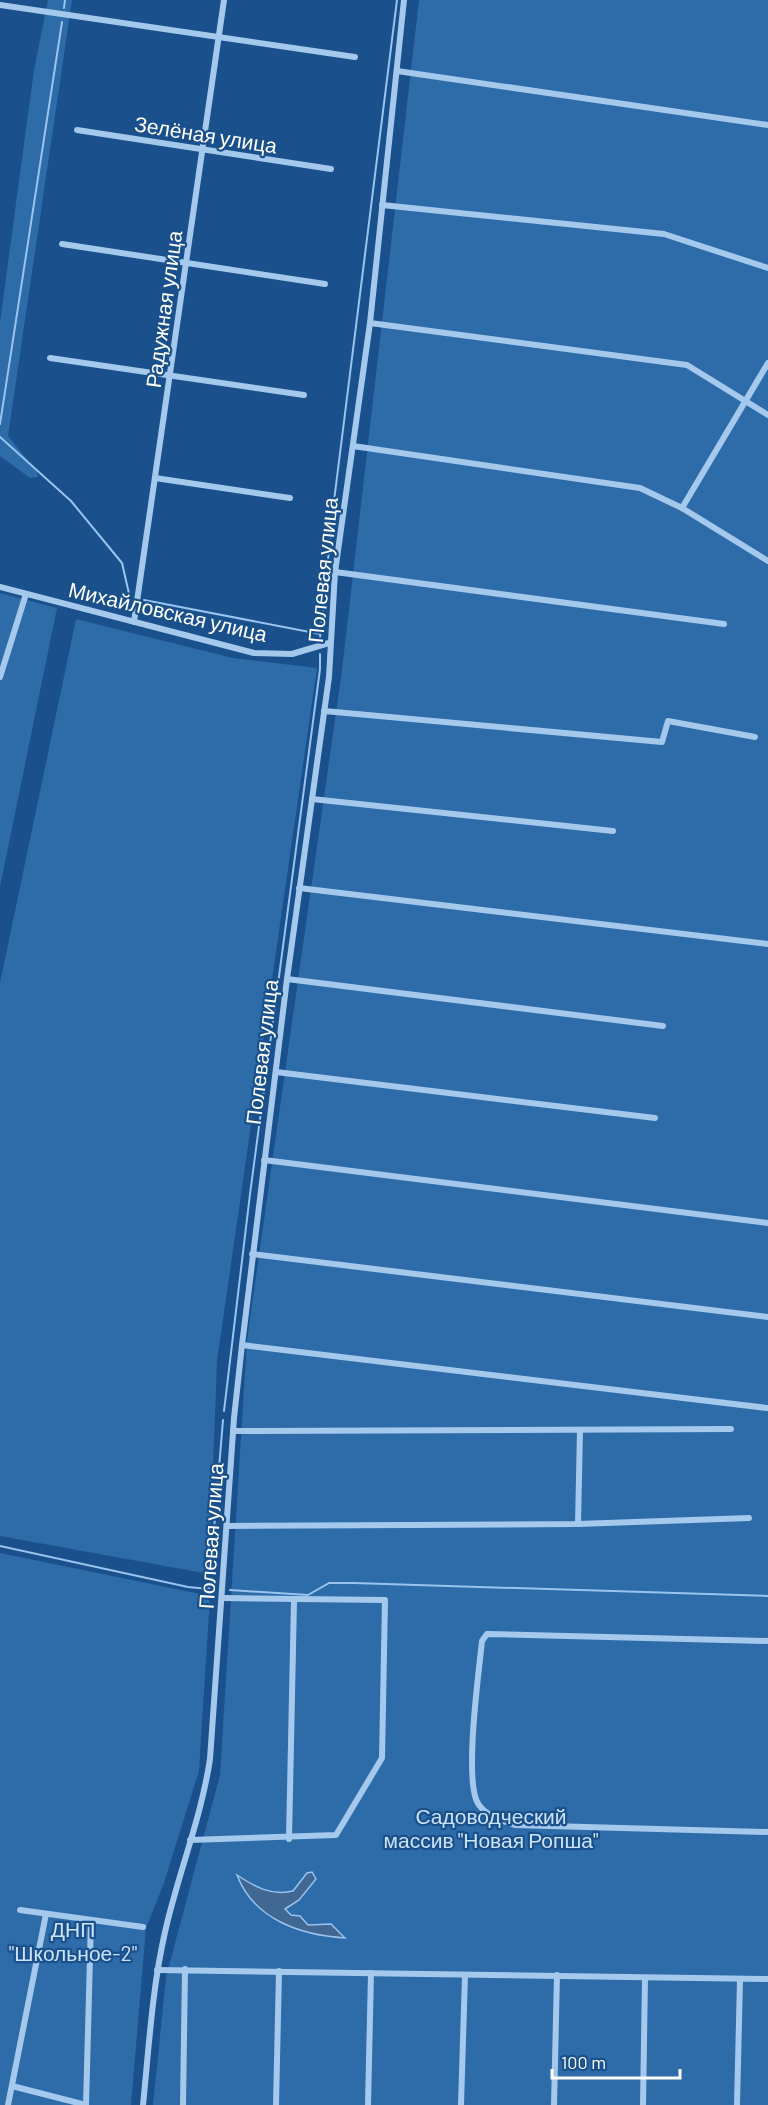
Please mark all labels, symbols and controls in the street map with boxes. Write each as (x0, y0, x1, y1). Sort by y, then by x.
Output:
street label: Зелёная улица (133, 110, 279, 158)
street label: Радужная улица (140, 228, 186, 389)
street label: Полевая улица (302, 496, 342, 644)
street label: Михайловская улица (66, 576, 270, 646)
street label: Полевая улица (240, 978, 282, 1126)
street label: Полевая улица (192, 1462, 228, 1610)
park label: Садоводческий массив "Новая Ропша" (384, 1803, 598, 1852)
park label: ДНП "Школьное-2" (9, 1916, 137, 1965)
scale bar (552, 2042, 680, 2080)
text: 100 m (561, 2051, 606, 2073)

